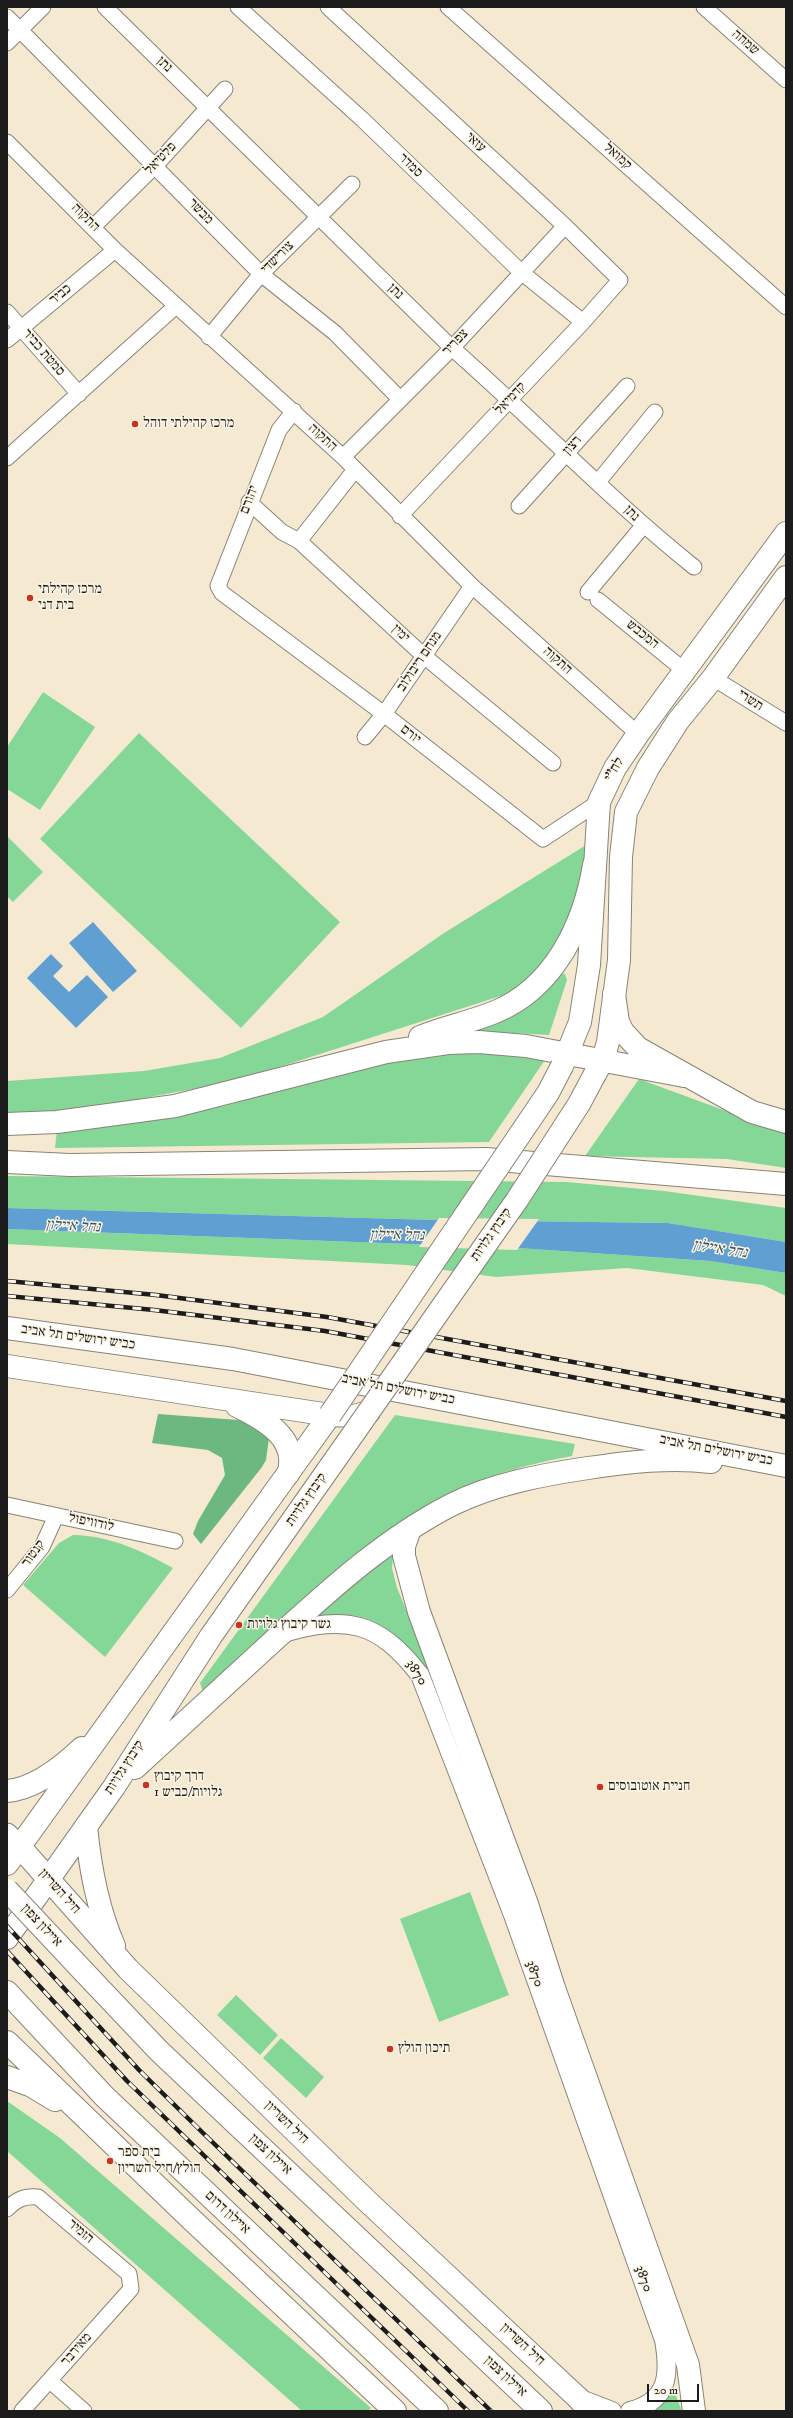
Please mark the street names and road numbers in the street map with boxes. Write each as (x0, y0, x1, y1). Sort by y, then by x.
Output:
street label: שמחה (728, 26, 762, 60)
street label: נתן (153, 54, 175, 76)
street label: עזאי (461, 130, 489, 156)
street label: פלטיאל (141, 139, 181, 179)
street label: קמואל (599, 140, 635, 174)
street label: סמדר (394, 150, 426, 182)
street label: מבשר (184, 196, 216, 228)
street label: התקוה (67, 200, 103, 236)
street label: צורישדי (258, 238, 298, 278)
street label: כביר (47, 281, 75, 309)
street label: נתן (384, 281, 406, 303)
street label: סמטת כביר (18, 326, 68, 380)
street label: צפריר (439, 326, 473, 360)
street label: קדמיאל (492, 379, 530, 419)
street label: התקוה (304, 420, 340, 456)
street label: רצון (560, 433, 586, 459)
street label: יהורם (237, 483, 263, 517)
street label: נתן (620, 503, 642, 525)
street label: המכבש (622, 617, 662, 653)
street label: ימין (388, 622, 412, 646)
street label: מנחם ריבולוב (394, 629, 446, 695)
street label: התקוה (539, 644, 575, 678)
street label: תשרי (734, 687, 766, 715)
street label: יורם (396, 722, 424, 748)
street label: לח"י (601, 755, 629, 785)
street label: קיבוץ גלויות (468, 1205, 516, 1265)
street label: כביש ירושלים תל אביב (20, 1322, 136, 1354)
street label: כביש ירושלים תל אביב (340, 1371, 456, 1409)
street label: כביש ירושלים תל אביב (658, 1432, 774, 1470)
street label: קיבוץ גלויות (283, 1470, 331, 1530)
street label: לודוויפול (67, 1510, 115, 1536)
street label: קנטור (18, 1537, 50, 1571)
street label: 3870 (402, 1657, 430, 1689)
street label: קיבוץ גלויות (101, 1738, 149, 1798)
street label: חיל השריון (34, 1866, 84, 1918)
street label: איילון צפון (17, 1901, 65, 1951)
street label: 3870 (521, 1958, 547, 1990)
street label: חיל השריון (260, 2098, 312, 2148)
street label: איילון צפון (245, 2131, 295, 2179)
street label: איילון דרום (201, 2188, 253, 2238)
street label: הזמיר (64, 2216, 96, 2248)
street label: 3870 (630, 2263, 656, 2295)
street label: חיל השריון (496, 2320, 548, 2370)
street label: מאירבר (58, 2330, 96, 2370)
street label: איילון צפון (480, 2353, 530, 2401)

